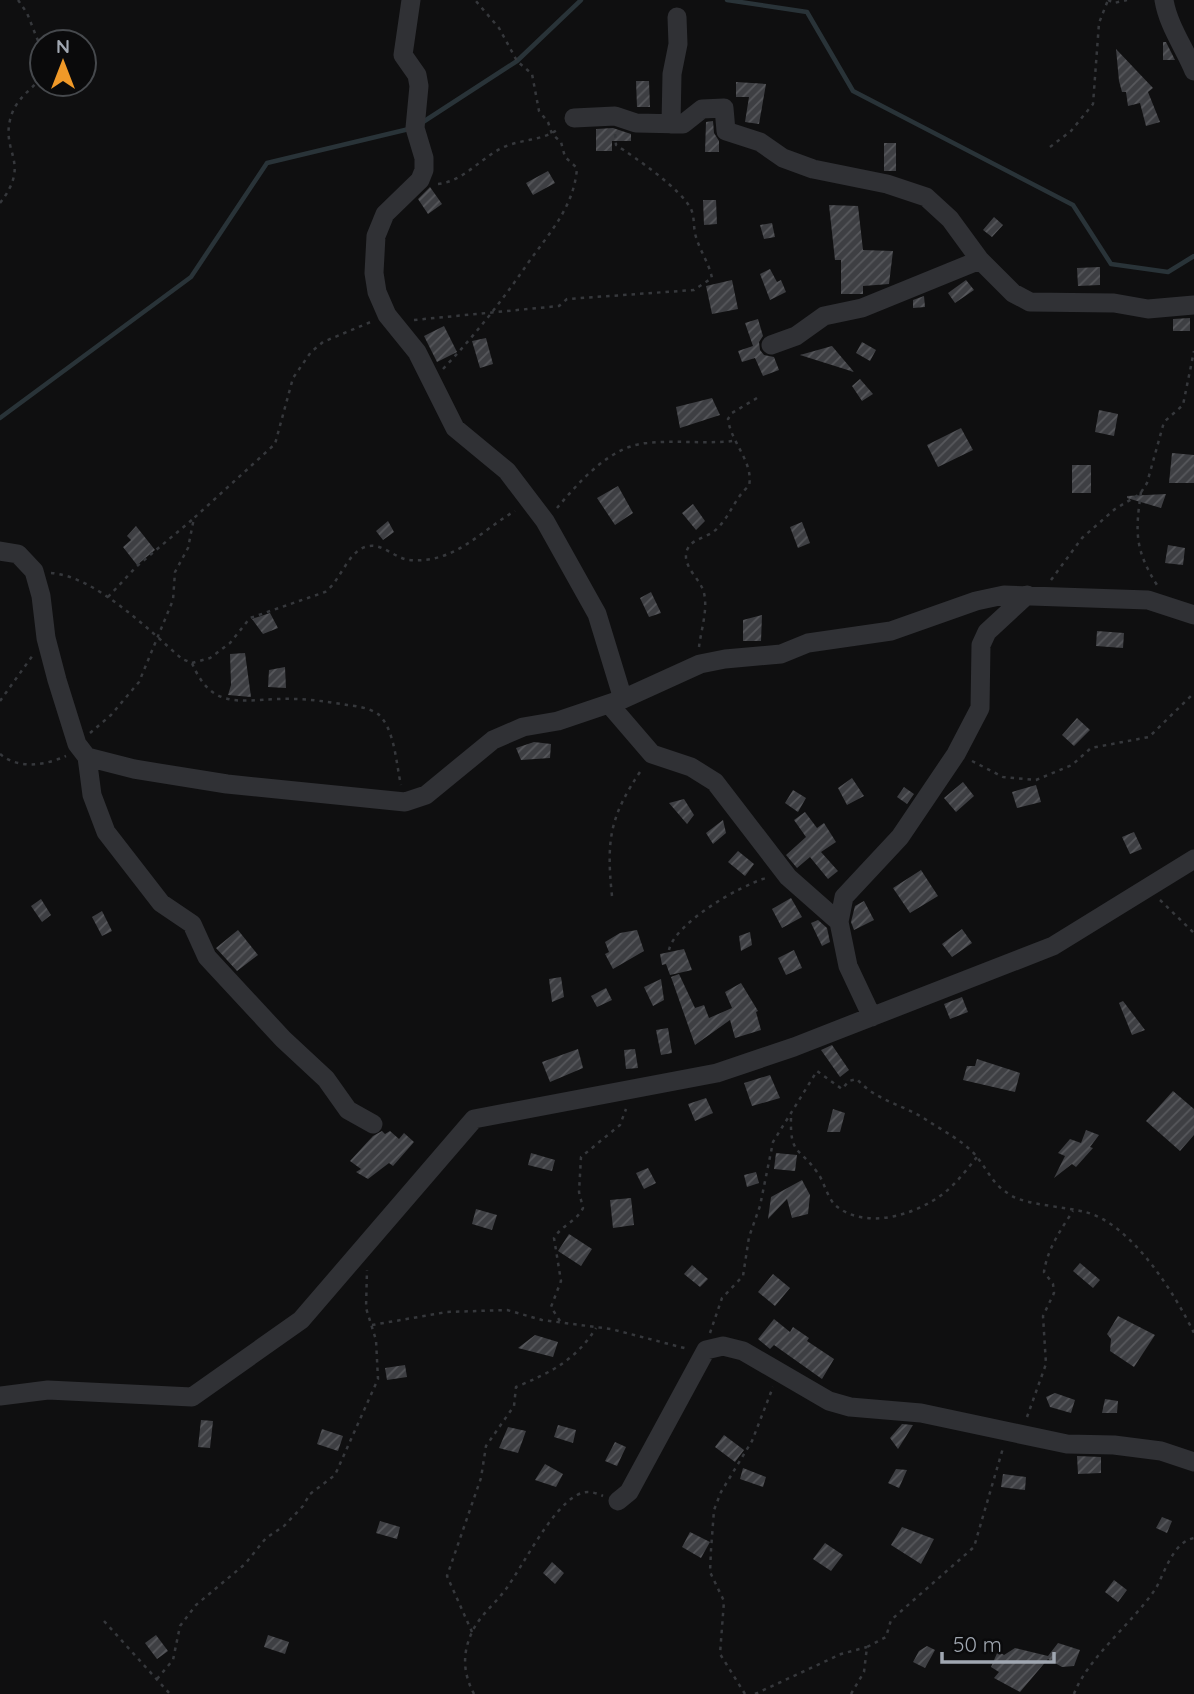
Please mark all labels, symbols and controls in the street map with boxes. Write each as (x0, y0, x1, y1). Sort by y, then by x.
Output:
north arrow (28, 28, 98, 98)
text: N (56, 34, 70, 58)
scale bar (942, 1620, 1054, 1664)
text: 50 m (953, 1631, 1002, 1657)

